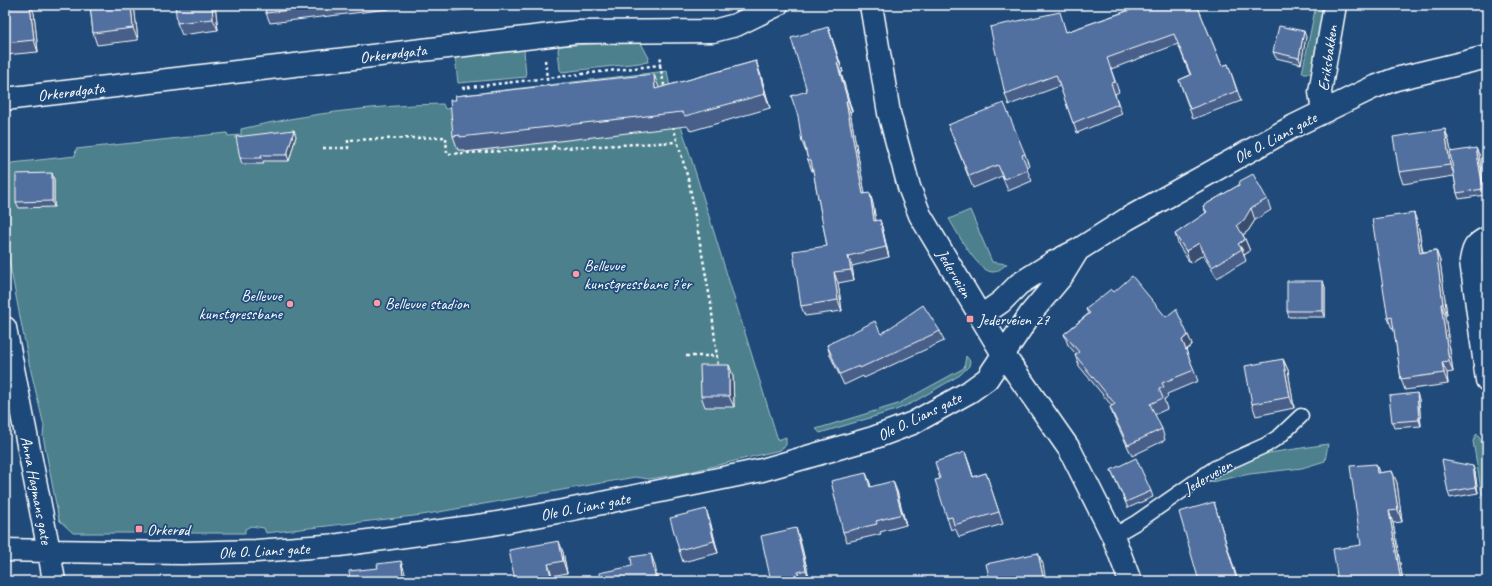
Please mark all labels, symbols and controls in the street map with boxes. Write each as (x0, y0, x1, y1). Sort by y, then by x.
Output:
street label: Eriksbakken (1313, 23, 1343, 92)
street label: Orkerødgata (359, 40, 429, 68)
street label: Orkerødgata (37, 78, 107, 106)
street label: Ole O. Lians gate (1231, 107, 1322, 168)
street label: Jederveien (931, 245, 977, 302)
place label: Bellevue kunstgressbane 7'er (584, 256, 693, 294)
marker: Bellevue kunstgressbane 7'er (571, 269, 581, 279)
place label: Bellevue kunstgressbane (199, 286, 284, 324)
place label: Bellevue stadion (385, 294, 470, 314)
marker: Bellevue stadion (372, 298, 382, 308)
marker: Bellevue kunstgressbane (285, 299, 295, 309)
place label: Jederveien 27 (977, 310, 1050, 330)
marker: Jederveien 27 (965, 314, 975, 324)
street label: Ole O. Lians gate (874, 387, 966, 446)
street label: Anna Hagmans gate (16, 435, 57, 548)
street label: Jederveien (1179, 454, 1236, 500)
street label: Ole O. Lians gate (539, 488, 633, 525)
place label: Orkerød (147, 520, 192, 540)
marker: Orkerød (134, 524, 144, 534)
street label: Ole O. Lians gate (218, 539, 312, 563)

